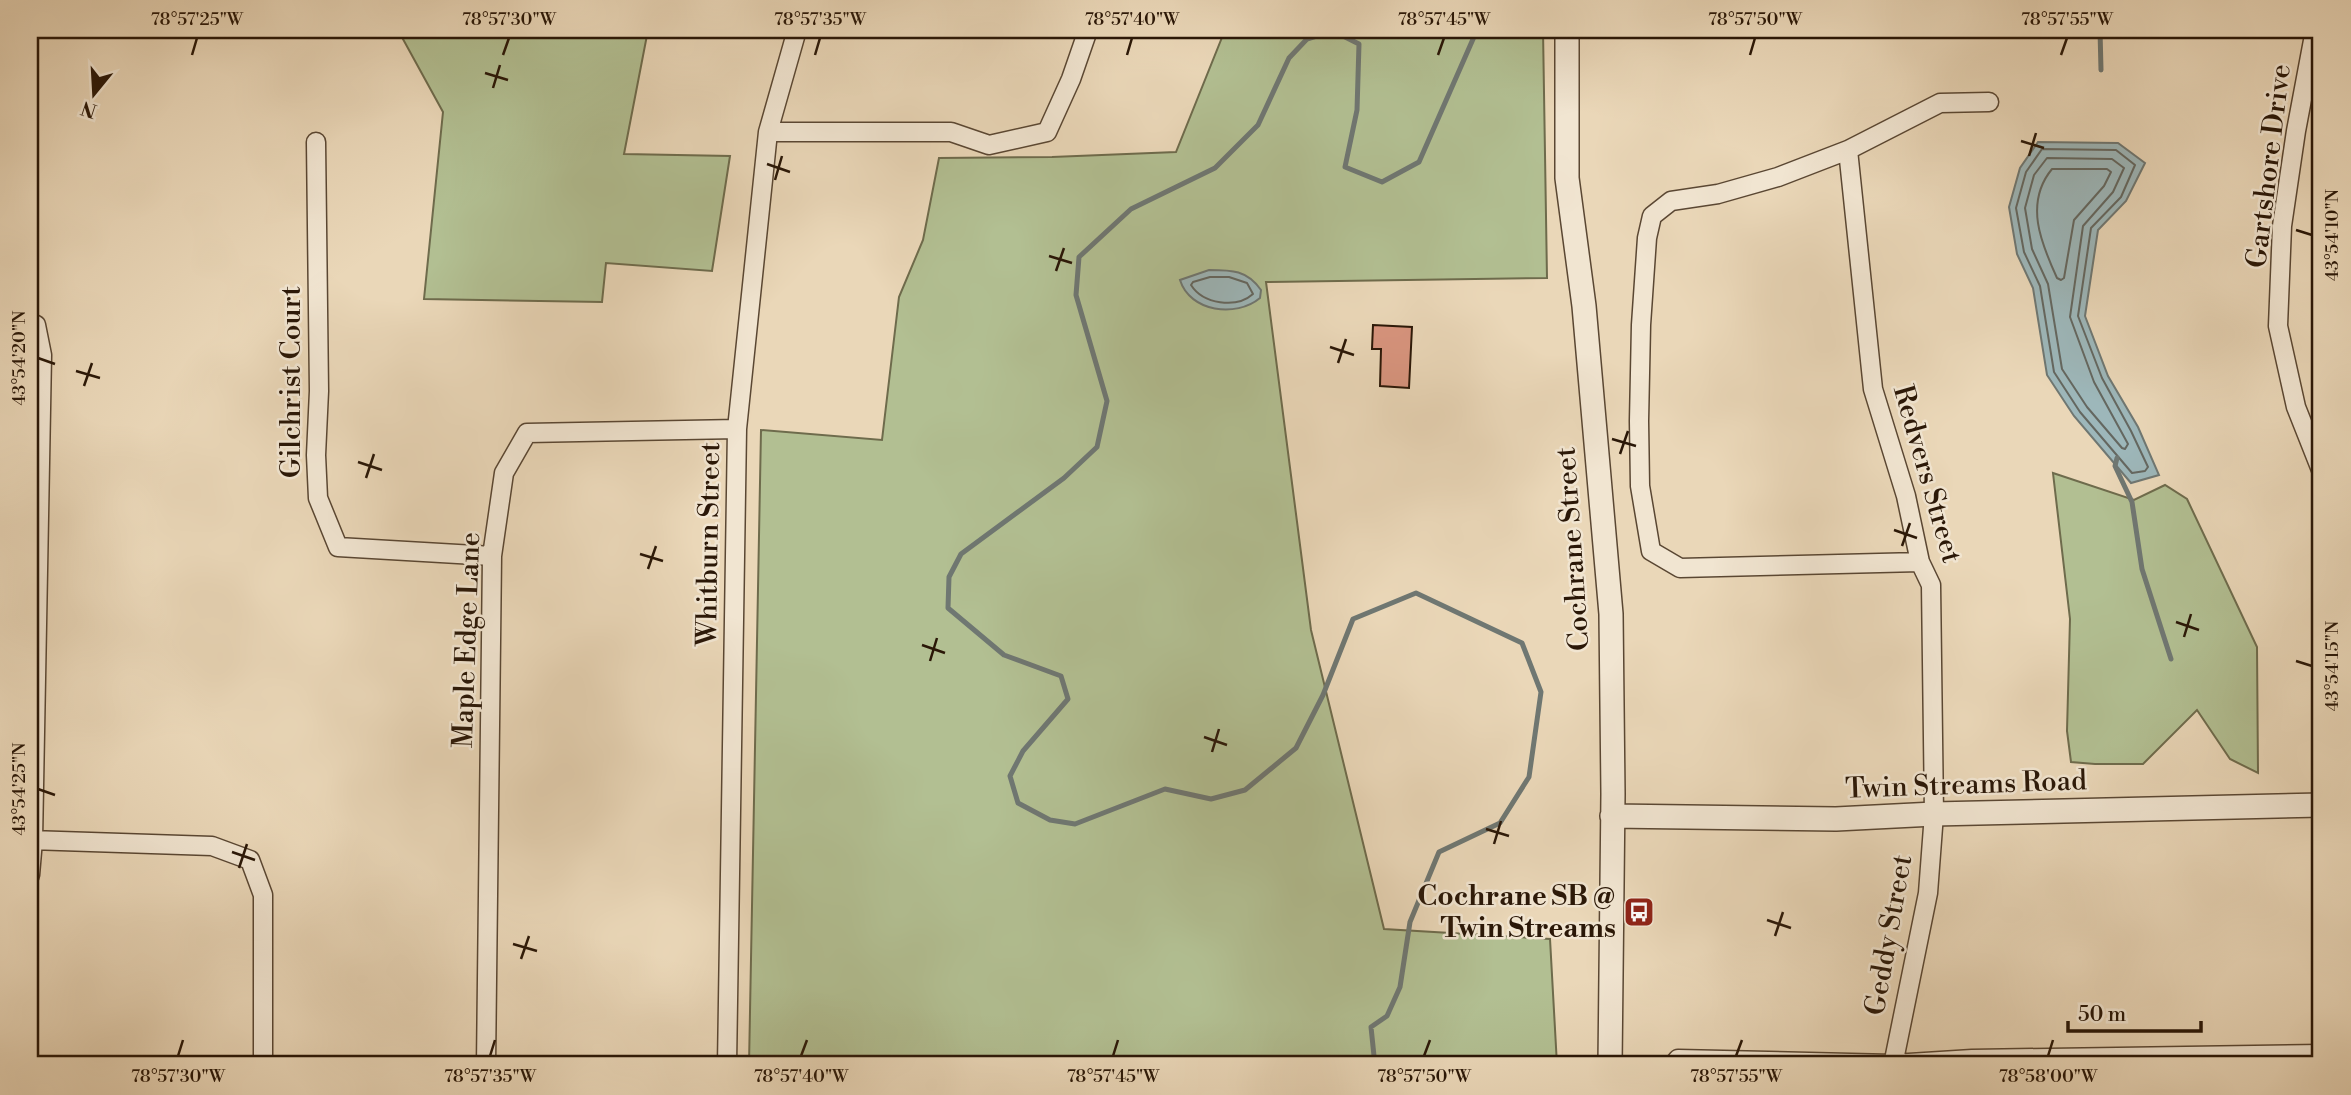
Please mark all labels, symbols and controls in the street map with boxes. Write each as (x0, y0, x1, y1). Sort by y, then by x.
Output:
text: 78°57'25"W (151, 8, 244, 31)
text: 78°57'30"W (462, 8, 557, 31)
text: 78°57'35"W (774, 8, 867, 31)
text: 78°57'40"W (1085, 8, 1180, 31)
text: 78°57'45"W (1398, 8, 1491, 31)
text: 78°57'50"W (1708, 8, 1803, 31)
text: 78°57'55"W (2021, 8, 2114, 31)
north arrow (60, 60, 130, 130)
street label: Gartshore Drive (2239, 62, 2299, 270)
text: N (78, 95, 100, 123)
text: 43°54'10"N (2321, 188, 2344, 281)
street label: Gilchrist Court (274, 286, 309, 478)
text: 43°54'20"N (8, 310, 31, 405)
street label: Redvers Street (1885, 381, 1969, 567)
street label: Whitburn Street (690, 442, 728, 647)
street label: Cochrane Street (1548, 446, 1598, 652)
street label: Maple Edge Lane (446, 531, 488, 749)
text: 43°54'15"N (2321, 620, 2344, 711)
text: 43°54'25"N (8, 742, 31, 835)
street label: Twin Streams Road (1845, 763, 2088, 807)
street label: Geddy Street (1858, 852, 1920, 1018)
place label: Cochrane SB @ Twin Streams (1417, 879, 1616, 946)
bus stop icon: Cochrane SB @ Twin Streams (1622, 895, 1656, 929)
scale bar (2068, 990, 2200, 1034)
text: 50 m (2078, 1002, 2126, 1028)
text: 78°57'30"W (131, 1065, 226, 1088)
text: 78°57'35"W (444, 1065, 537, 1088)
text: 78°57'40"W (754, 1065, 849, 1088)
text: 78°57'45"W (1067, 1065, 1160, 1088)
text: 78°57'50"W (1377, 1065, 1472, 1088)
text: 78°57'55"W (1690, 1065, 1783, 1088)
text: 78°58'00"W (1999, 1065, 2098, 1088)

